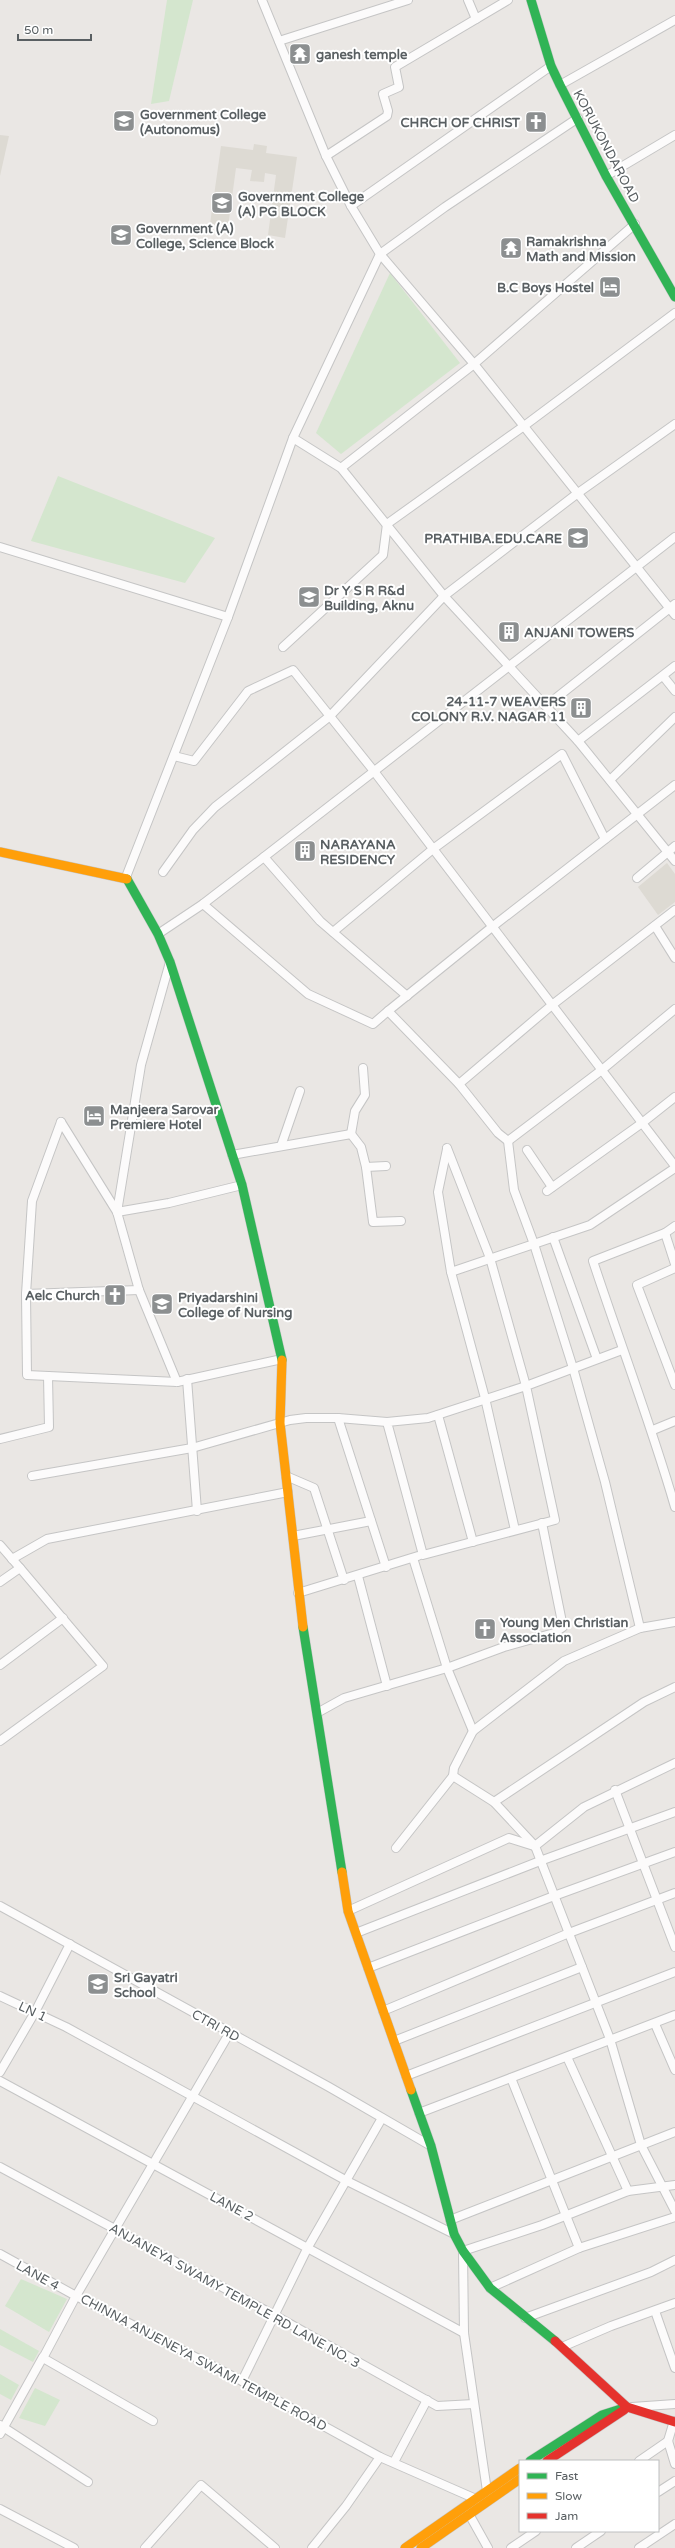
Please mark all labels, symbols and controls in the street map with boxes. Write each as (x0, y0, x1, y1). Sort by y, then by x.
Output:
scale bar (18, 16, 91, 42)
text: 50 m (24, 23, 53, 37)
temple icon: ganesh temple (287, 41, 313, 67)
place label: ganesh temple (316, 47, 408, 63)
street label: KORUKONDAROAD (570, 87, 643, 206)
place label: Government College (Autonomus) (140, 107, 267, 138)
school or university icon: Government College (Autonomus) (111, 108, 137, 134)
church icon: CHRCH OF CHRIST (523, 109, 549, 135)
place label: CHRCH OF CHRIST (401, 115, 521, 131)
place label: Government College (A) PG BLOCK (238, 189, 365, 220)
school or university icon: Government College (A) PG BLOCK (209, 190, 235, 216)
place label: Government (A) College, Science Block (136, 221, 274, 252)
school or university icon: Government (A) College, Science Block (108, 222, 134, 248)
place label: Ramakrishna Math and Mission (526, 234, 636, 265)
temple icon: Ramakrishna Math and Mission (498, 235, 524, 261)
hotel icon: B.C Boys Hostel (597, 274, 623, 300)
place label: B.C Boys Hostel (497, 280, 594, 296)
school or university icon: PRATHIBA.EDU.CARE (565, 525, 591, 551)
place label: PRATHIBA.EDU.CARE (424, 531, 562, 547)
place label: Dr Y S R R&d Building, Aknu (324, 583, 414, 614)
school or university icon: Dr Y S R R&d Building, Aknu (296, 584, 322, 610)
building icon: ANJANI TOWERS (496, 619, 522, 645)
place label: ANJANI TOWERS (524, 625, 634, 641)
place label: 24-11-7 WEAVERS COLONY R.V. NAGAR 11 (411, 694, 566, 725)
building icon: 24-11-7 WEAVERS COLONY R.V. NAGAR 11 (568, 695, 594, 721)
place label: NARAYANA RESIDENCY (320, 837, 396, 868)
building icon: NARAYANA RESIDENCY (292, 838, 318, 864)
place label: Manjeera Sarovar Premiere Hotel (110, 1102, 219, 1133)
hotel icon: Manjeera Sarovar Premiere Hotel (81, 1103, 107, 1129)
church icon: Aelc Church (102, 1282, 128, 1308)
place label: Aelc Church (25, 1288, 100, 1304)
place label: Priyadarshini College of Nursing (178, 1290, 292, 1321)
school or university icon: Priyadarshini College of Nursing (149, 1291, 175, 1317)
place label: Young Men Christian Association (500, 1615, 629, 1646)
church icon: Young Men Christian Association (472, 1616, 498, 1642)
place label: Sri Gayatri School (114, 1970, 178, 2001)
school or university icon: Sri Gayatri School (85, 1971, 111, 1997)
street label: LN 1 (16, 1998, 49, 2025)
street label: CTRI RD (189, 2006, 242, 2046)
street label: LANE 2 (207, 2189, 256, 2225)
street label: ANJANEYA SWAMY TEMPLE RD LANE NO. 3 (106, 2220, 363, 2372)
street label: LANE 4 (13, 2257, 62, 2294)
street label: CHINNA ANJENEYA SWAMI TEMPLE ROAD (78, 2291, 330, 2435)
legend (519, 2460, 659, 2532)
text: Fast (555, 2469, 579, 2483)
text: Slow (555, 2489, 582, 2503)
text: Jam (555, 2509, 578, 2523)

